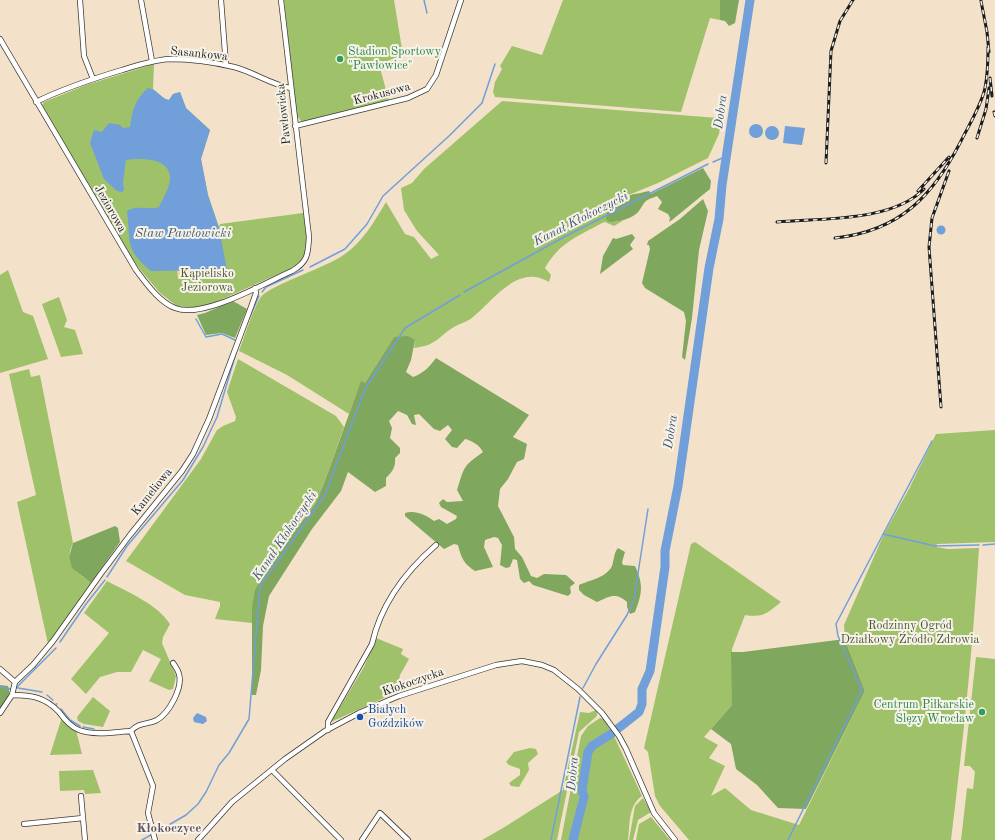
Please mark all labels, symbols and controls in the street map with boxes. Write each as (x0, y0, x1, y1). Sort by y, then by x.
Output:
street label: Sasankowa (169, 44, 229, 64)
place label: Stadion Sportowy "Pawłowice" (348, 45, 441, 73)
marker: Stadion Sportowy "Pawłowice" (335, 54, 345, 64)
street label: Krokusowa (352, 79, 412, 109)
street label: Pawłowicka (274, 83, 294, 145)
water label: Dobra (711, 94, 731, 130)
street label: Jeziorowa (91, 183, 129, 235)
water label: Kanał Kłokoczycki (531, 188, 631, 250)
water label: Staw Pawłowicki (135, 226, 231, 242)
park label: Kąpielisko Jeziorowa (180, 267, 234, 295)
water label: Dobra (661, 414, 681, 450)
street label: Kameliowa (128, 465, 176, 519)
water label: Kanał Kłokoczycki (249, 488, 321, 584)
park label: Rodzinny Ogród Działkowy Źródło Zdrowia (841, 619, 979, 647)
street label: Kłokoczycka (380, 665, 446, 699)
place label: Centrum Piłkarskie Ślęzy Wrocław (874, 698, 974, 726)
place label: Białych Goździków (368, 703, 424, 731)
marker: Centrum Piłkarskie Ślęzy Wrocław (977, 707, 987, 717)
marker: Białych Goździków (355, 712, 365, 722)
water label: Dobra (564, 756, 582, 792)
district label: Kłokoczyce (137, 821, 201, 837)

